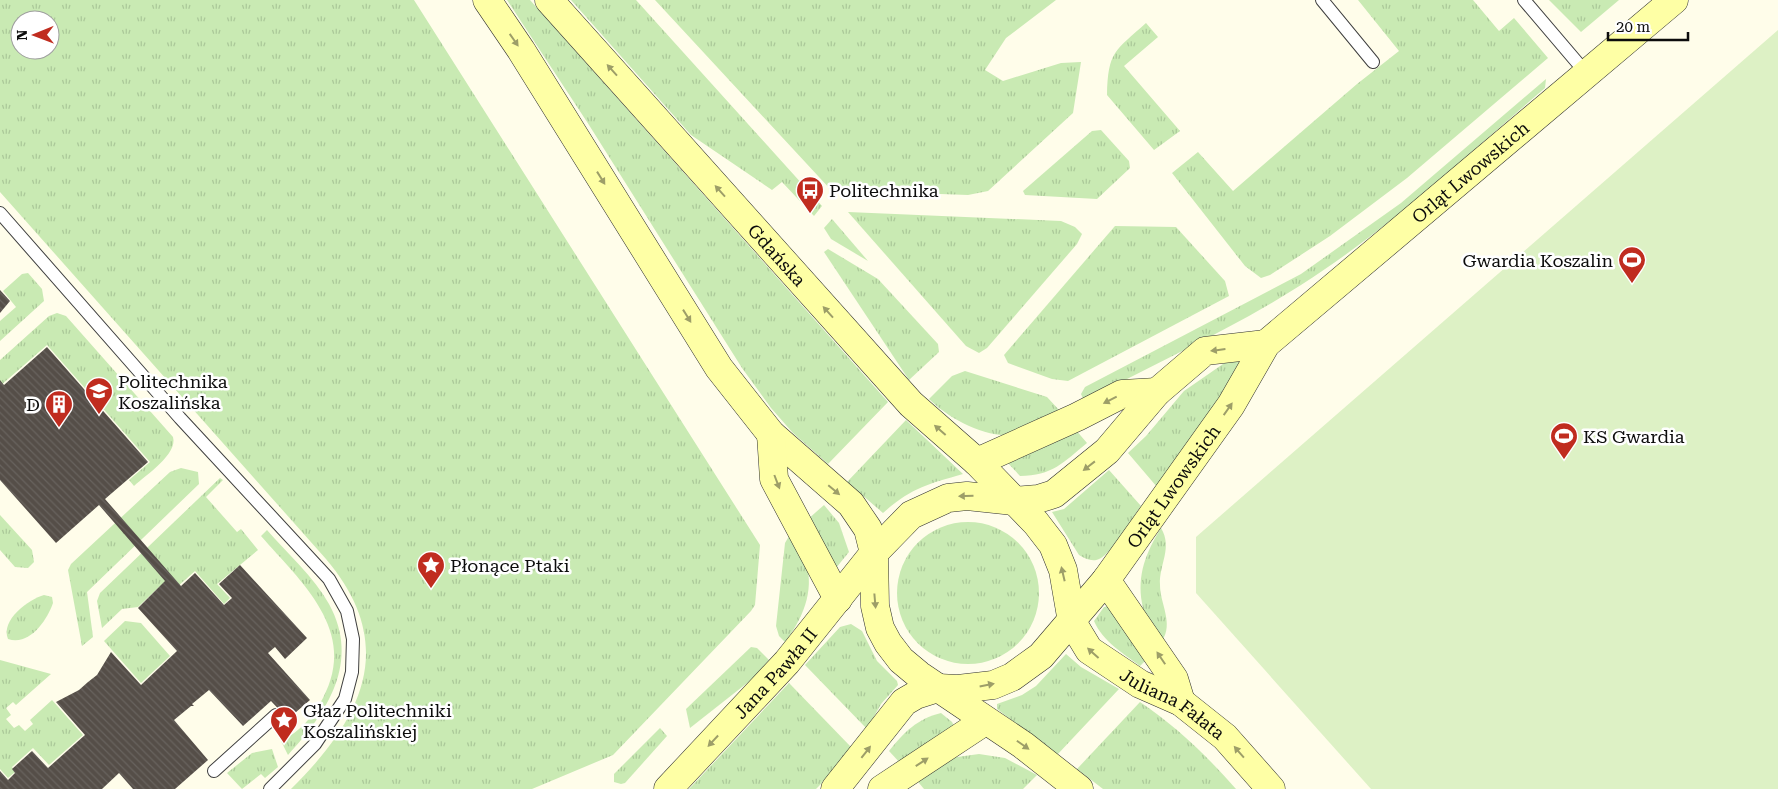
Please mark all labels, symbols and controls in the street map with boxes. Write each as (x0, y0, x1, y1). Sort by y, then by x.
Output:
north arrow (10, 10, 60, 60)
scale bar (1608, 10, 1688, 42)
text: 20 m (1616, 18, 1651, 36)
text: N (14, 29, 30, 41)
one-way arrow (509, 33, 519, 47)
one-way arrow (606, 65, 618, 77)
street label: Orląt Lwowskich (1407, 116, 1533, 227)
one-way arrow (596, 171, 606, 184)
bus stop icon: Politechnika (795, 175, 825, 214)
place label: Politechnika (829, 180, 939, 201)
one-way arrow (714, 186, 726, 198)
street label: Gdańska (744, 219, 811, 290)
sports icon: Gwardia Koszalin (1617, 245, 1647, 284)
place label: Gwardia Koszalin (1463, 250, 1613, 271)
one-way arrow (822, 307, 834, 319)
one-way arrow (682, 309, 692, 322)
one-way arrow (1210, 346, 1226, 354)
place label: Politechnika Koszalińska (118, 371, 228, 413)
school or university icon: Politechnika Koszalińska (84, 376, 114, 415)
building icon: D (44, 389, 74, 428)
place label: D (26, 394, 40, 415)
one-way arrow (1103, 396, 1117, 404)
one-way arrow (1223, 403, 1233, 416)
street label: Orląt Lwowskich (1122, 420, 1224, 552)
sports icon: KS Gwardia (1549, 421, 1579, 460)
one-way arrow (935, 424, 947, 436)
place label: KS Gwardia (1583, 426, 1685, 447)
one-way arrow (1082, 461, 1096, 471)
one-way arrow (773, 475, 781, 489)
one-way arrow (827, 484, 840, 495)
one-way arrow (958, 493, 974, 501)
place icon: Płonące Ptaki (416, 550, 446, 589)
place label: Płonące Ptaki (450, 555, 570, 576)
one-way arrow (1059, 567, 1067, 582)
one-way arrow (872, 594, 880, 610)
street label: Jana Pawła II (729, 623, 821, 723)
one-way arrow (1088, 647, 1100, 659)
one-way arrow (1156, 652, 1166, 665)
street label: Juliana Fałata (1116, 663, 1229, 744)
one-way arrow (979, 681, 995, 689)
place label: Głaz Politechniki Koszalińskiej (303, 700, 452, 742)
place icon: Głaz Politechniki Koszalińskiej (269, 705, 299, 744)
one-way arrow (707, 734, 719, 746)
one-way arrow (1016, 740, 1029, 751)
one-way arrow (861, 746, 872, 759)
one-way arrow (1233, 746, 1244, 759)
one-way arrow (916, 757, 929, 766)

